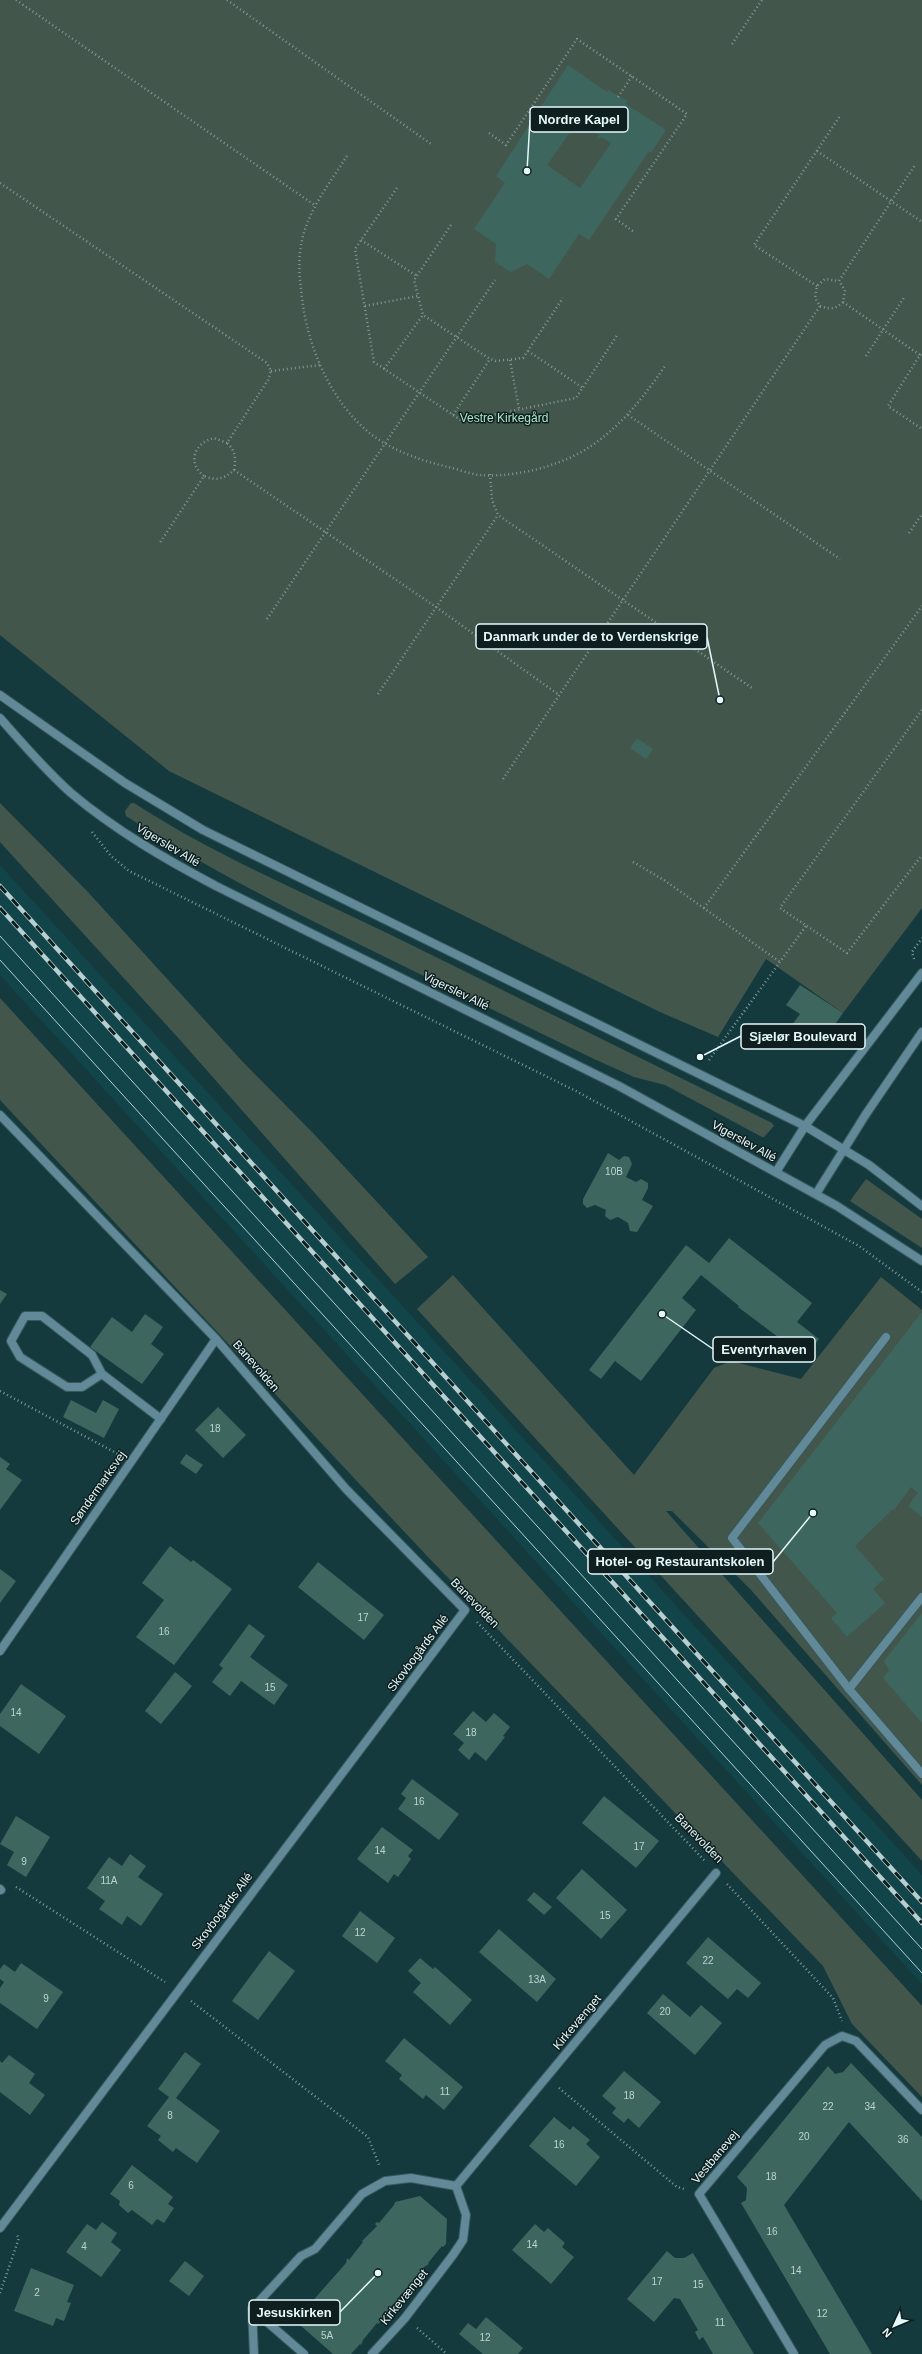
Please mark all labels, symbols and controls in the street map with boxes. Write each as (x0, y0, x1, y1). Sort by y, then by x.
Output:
callout: Nordre Kapel (530, 107, 628, 132)
text: Nordre Kapel (538, 112, 620, 127)
park label: Vestre Kirkegård (460, 411, 548, 425)
callout: Danmark under de to Verdenskrige (476, 624, 707, 649)
text: Danmark under de to Verdenskrige (483, 629, 699, 644)
street label: Vigerslev Allé (134, 821, 203, 870)
street label: Vigerslev Allé (421, 969, 492, 1013)
callout: Sjælør Boulevard (741, 1024, 865, 1049)
text: Sjælør Boulevard (749, 1029, 857, 1044)
street label: Vigerslev Allé (709, 1117, 779, 1165)
house number: 10B (605, 1166, 623, 1177)
street label: Banevolden (230, 1337, 282, 1395)
callout: Eventyrhaven (713, 1337, 815, 1362)
text: Eventyrhaven (721, 1342, 807, 1357)
house number: 18 (209, 1423, 221, 1434)
street label: Søndermarksvej (67, 1448, 129, 1528)
callout: Hotel- og Restaurantskolen (588, 1549, 773, 1574)
text: Hotel- og Restaurantskolen (595, 1554, 765, 1569)
street label: Banevolden (448, 1575, 502, 1631)
house number: 17 (357, 1612, 369, 1623)
street label: Skovbogårds Allé (385, 1612, 452, 1694)
house number: 16 (158, 1626, 170, 1637)
house number: 15 (264, 1682, 276, 1693)
house number: 14 (10, 1707, 22, 1718)
house number: 18 (465, 1727, 477, 1738)
house number: 16 (413, 1796, 425, 1807)
street label: Banevolden (672, 1810, 726, 1866)
house number: 17 (633, 1841, 645, 1852)
house number: 14 (374, 1845, 386, 1856)
house number: 9 (21, 1856, 27, 1867)
street label: Skovbogårds Allé (189, 1870, 256, 1952)
house number: 11A (100, 1875, 118, 1886)
house number: 15 (599, 1910, 611, 1921)
house number: 12 (354, 1927, 366, 1938)
house number: 22 (702, 1955, 714, 1966)
house number: 13A (528, 1974, 546, 1985)
street label: Kirkevænget (550, 1991, 604, 2052)
house number: 9 (43, 1993, 49, 2004)
house number: 20 (659, 2006, 671, 2017)
house number: 11 (440, 2086, 451, 2097)
house number: 18 (623, 2090, 635, 2101)
house number: 22 (822, 2101, 834, 2112)
house number: 34 (864, 2101, 876, 2112)
house number: 8 (167, 2110, 173, 2121)
street label: Vestbanevej (689, 2127, 741, 2187)
house number: 20 (798, 2131, 810, 2142)
house number: 36 (897, 2134, 909, 2145)
house number: 16 (553, 2139, 565, 2150)
house number: 18 (765, 2171, 777, 2182)
house number: 6 (128, 2180, 134, 2191)
house number: 16 (766, 2226, 778, 2237)
house number: 14 (526, 2239, 538, 2250)
house number: 4 (81, 2241, 87, 2252)
house number: 14 (790, 2265, 802, 2276)
street label: Kirkevænget (377, 2266, 431, 2328)
house number: 17 (651, 2276, 663, 2287)
house number: 15 (692, 2279, 704, 2290)
house number: 2 (34, 2287, 40, 2298)
callout: Jesuskirken (249, 2300, 340, 2325)
text: Jesuskirken (256, 2305, 332, 2320)
north arrow (874, 2306, 914, 2346)
house number: 12 (816, 2308, 828, 2319)
house number: 11 (715, 2317, 726, 2328)
text: N (880, 2326, 894, 2340)
house number: 5A (321, 2330, 333, 2341)
house number: 12 (479, 2332, 491, 2343)

